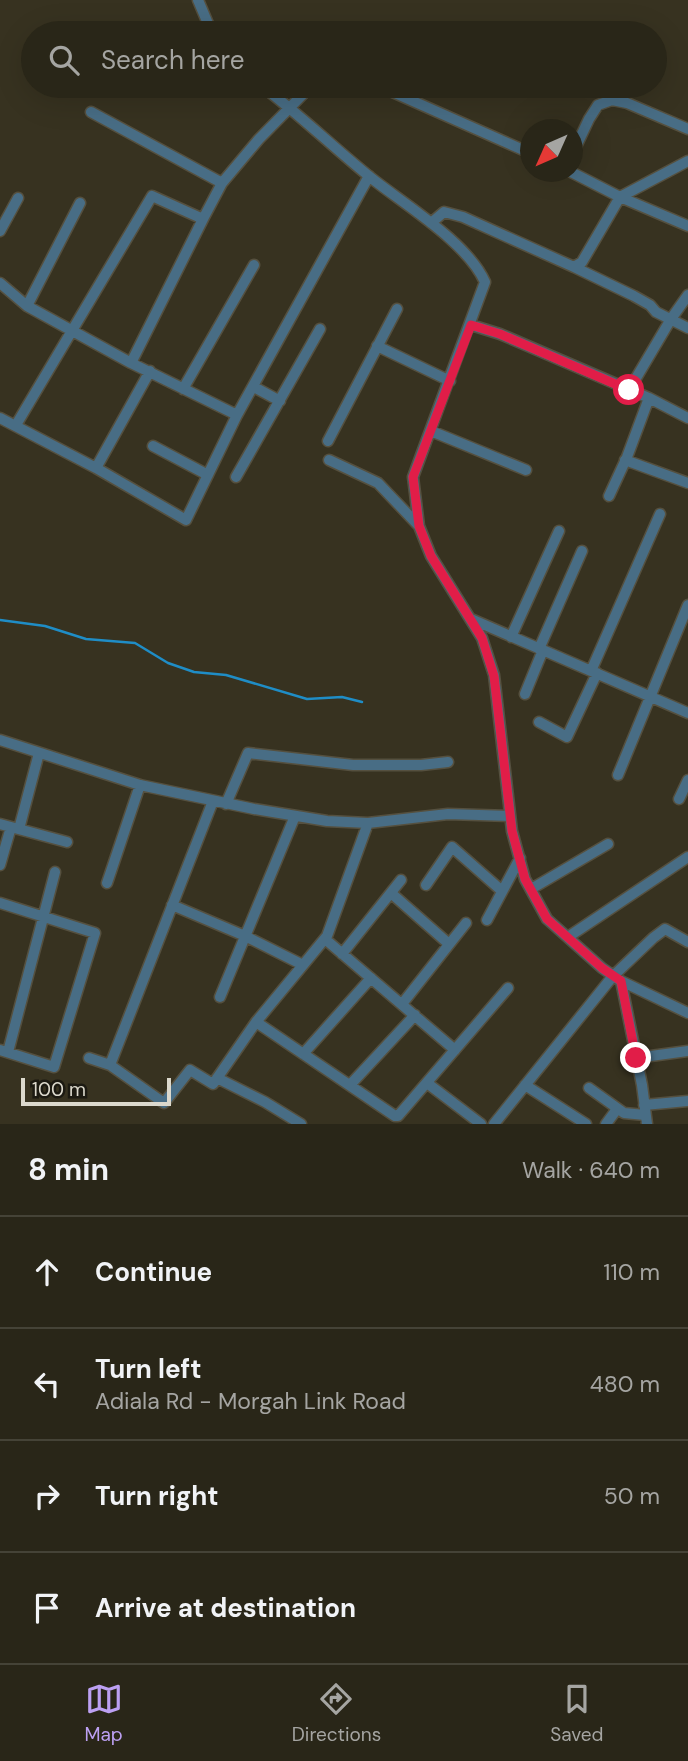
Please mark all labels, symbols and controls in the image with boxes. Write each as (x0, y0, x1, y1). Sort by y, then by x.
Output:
search box (21, 21, 667, 98)
icon: search (45, 41, 83, 79)
text: Search here (101, 43, 244, 77)
north arrow (520, 119, 583, 182)
route start (613, 374, 644, 405)
route end (620, 1042, 651, 1073)
scale bar (21, 1075, 172, 1107)
text: 100 m (32, 1077, 86, 1102)
text: 8 min (28, 1150, 109, 1189)
text: Walk · 640 m (522, 1155, 660, 1185)
icon: ahead (28, 1253, 66, 1291)
text: Continue (95, 1255, 212, 1289)
text: 110 m (603, 1257, 660, 1287)
text: Turn left (95, 1352, 202, 1386)
icon: left (28, 1365, 66, 1403)
text: 480 m (590, 1369, 660, 1399)
text: Adiala Rd - Morgah Link Road (95, 1386, 406, 1416)
icon: right (28, 1477, 66, 1515)
text: Turn right (95, 1479, 219, 1513)
text: 50 m (604, 1481, 660, 1511)
icon: arrive (28, 1589, 66, 1627)
text: Arrive at destination (95, 1591, 356, 1625)
tab: Map (85, 1680, 123, 1747)
tab: Directions (292, 1680, 381, 1747)
tab: Saved (550, 1680, 603, 1747)

